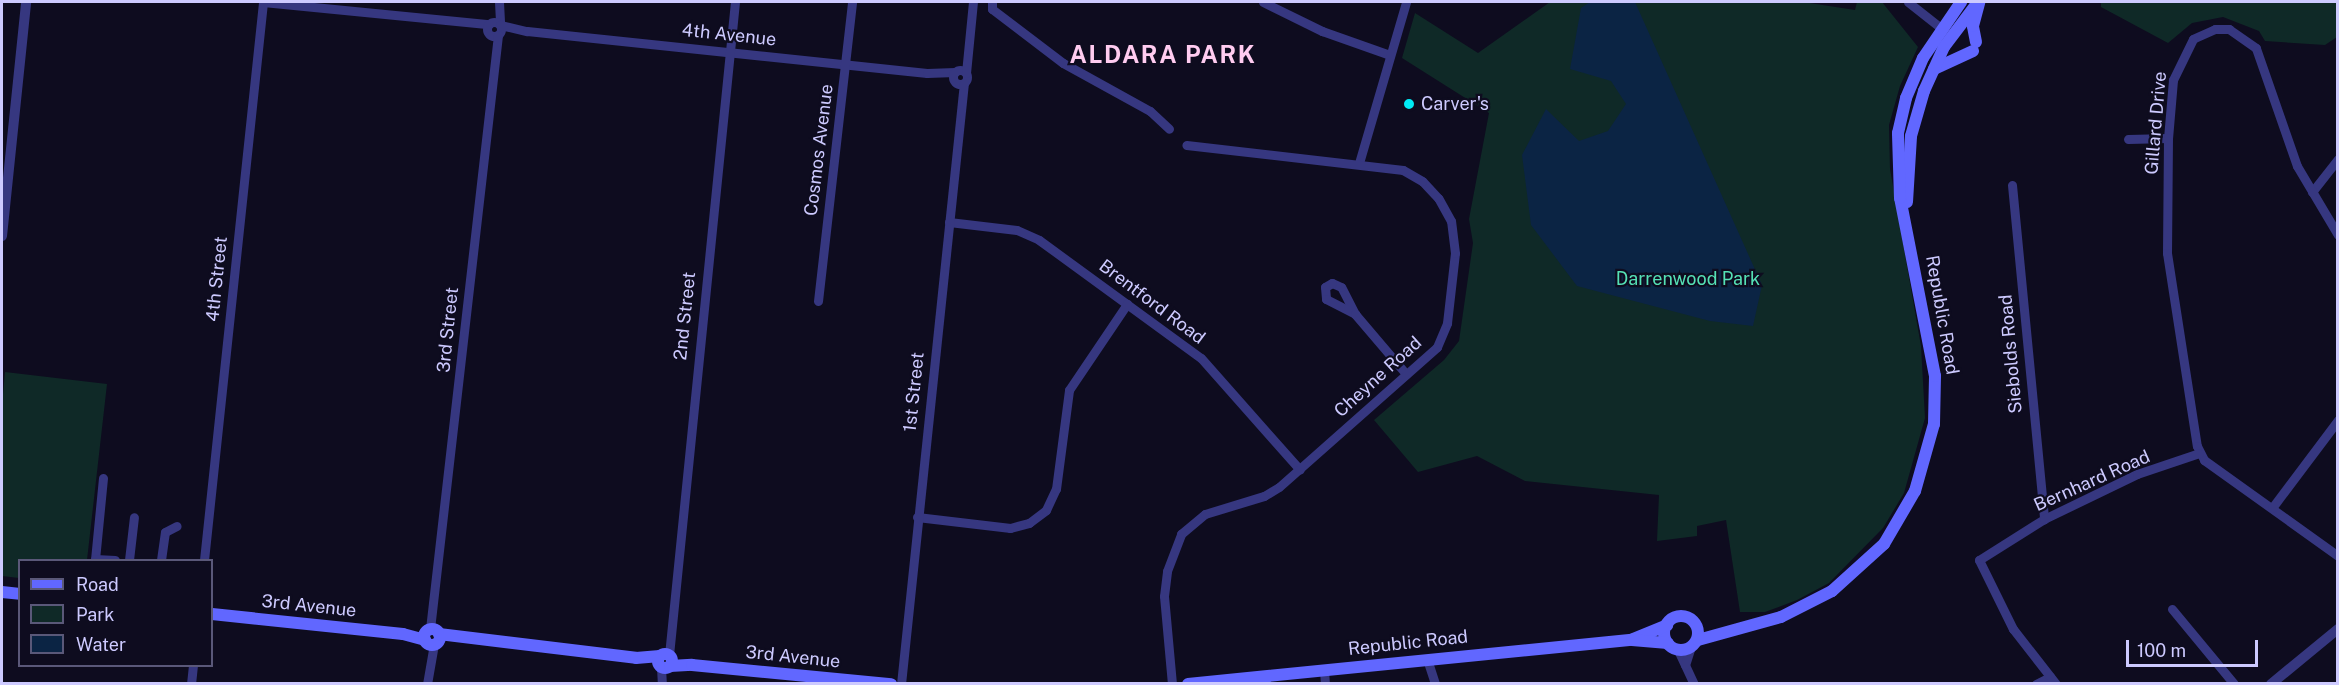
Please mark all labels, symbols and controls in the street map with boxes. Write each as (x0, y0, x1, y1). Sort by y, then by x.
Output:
street label: 4th Avenue (681, 19, 777, 51)
district label: ALDARA PARK (1070, 41, 1256, 69)
street label: Gillard Drive (2141, 71, 2171, 175)
street label: Cosmos Avenue (800, 83, 838, 217)
place label: Carver's (1421, 93, 1489, 115)
marker: Carver's (1402, 97, 1416, 111)
street label: 4th Street (202, 235, 232, 323)
street label: Republic Road (1921, 254, 1963, 376)
street label: Brentford Road (1095, 255, 1209, 349)
park label: Darrenwood Park (1616, 268, 1760, 290)
street label: 2nd Street (670, 271, 700, 361)
street label: 3rd Street (433, 286, 463, 374)
street label: Siebolds Road (1995, 294, 2027, 414)
street label: Cheyne Road (1330, 332, 1426, 422)
street label: 1st Street (899, 351, 929, 433)
street label: Bernhard Road (2031, 446, 2153, 516)
legend (18, 559, 213, 667)
text: Road (76, 574, 119, 595)
street label: 3rd Avenue (261, 590, 357, 622)
text: Park (76, 604, 114, 625)
street label: Republic Road (1347, 626, 1469, 660)
scale bar (2129, 628, 2261, 666)
text: Water (76, 634, 126, 655)
text: 100 m (2137, 640, 2186, 661)
street label: 3rd Avenue (745, 641, 841, 673)

